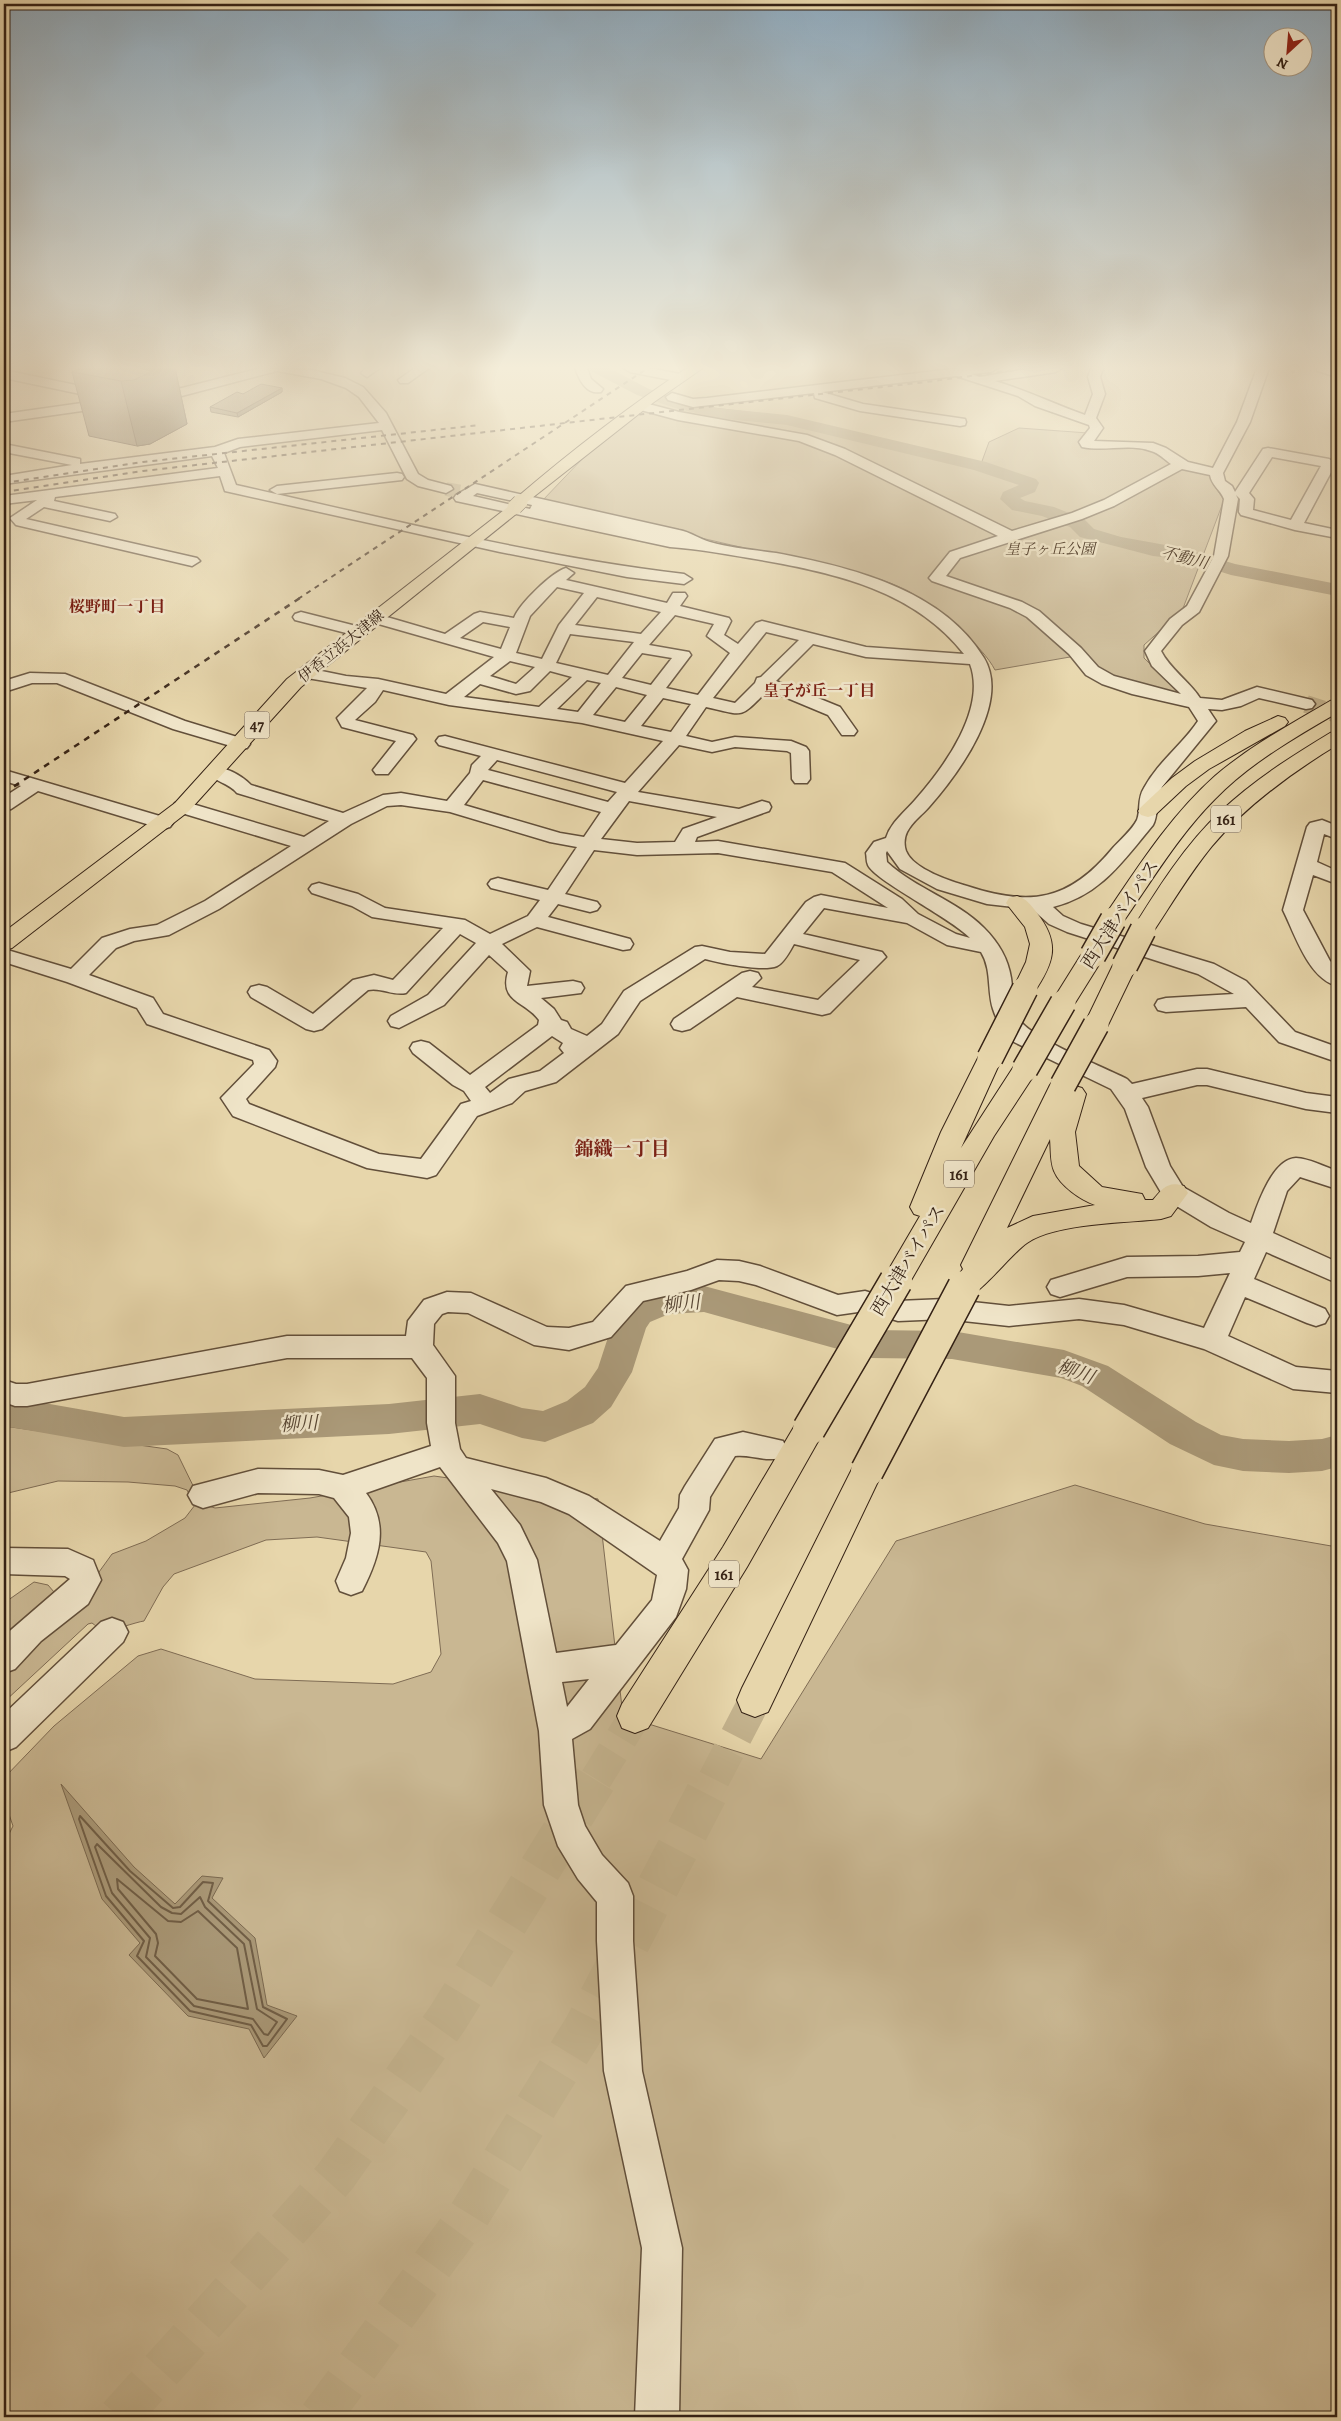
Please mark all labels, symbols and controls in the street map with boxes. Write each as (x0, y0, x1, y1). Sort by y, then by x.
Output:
north arrow (1264, 28, 1314, 78)
text: N (1274, 52, 1291, 74)
park label: 皇子ヶ丘公園 (1005, 539, 1098, 559)
water label: 不動川 (1159, 541, 1213, 575)
district label: 桜野町一丁目 (69, 596, 165, 618)
street label: 伊香立浜大津線 (294, 605, 388, 687)
district label: 皇子が丘一丁目 (763, 680, 875, 702)
road number: 47 (244, 712, 270, 738)
road number: 161 (1211, 806, 1241, 832)
street label: 西大津バイパス (1076, 855, 1164, 973)
district label: 錦織一丁目 (574, 1136, 670, 1162)
road number: 161 (944, 1160, 974, 1188)
street label: 西大津バイパス (865, 1200, 951, 1320)
water label: 柳川 (661, 1289, 703, 1319)
water label: 柳川 (1053, 1353, 1100, 1391)
water label: 柳川 (279, 1410, 321, 1438)
road number: 161 (709, 1560, 739, 1588)

